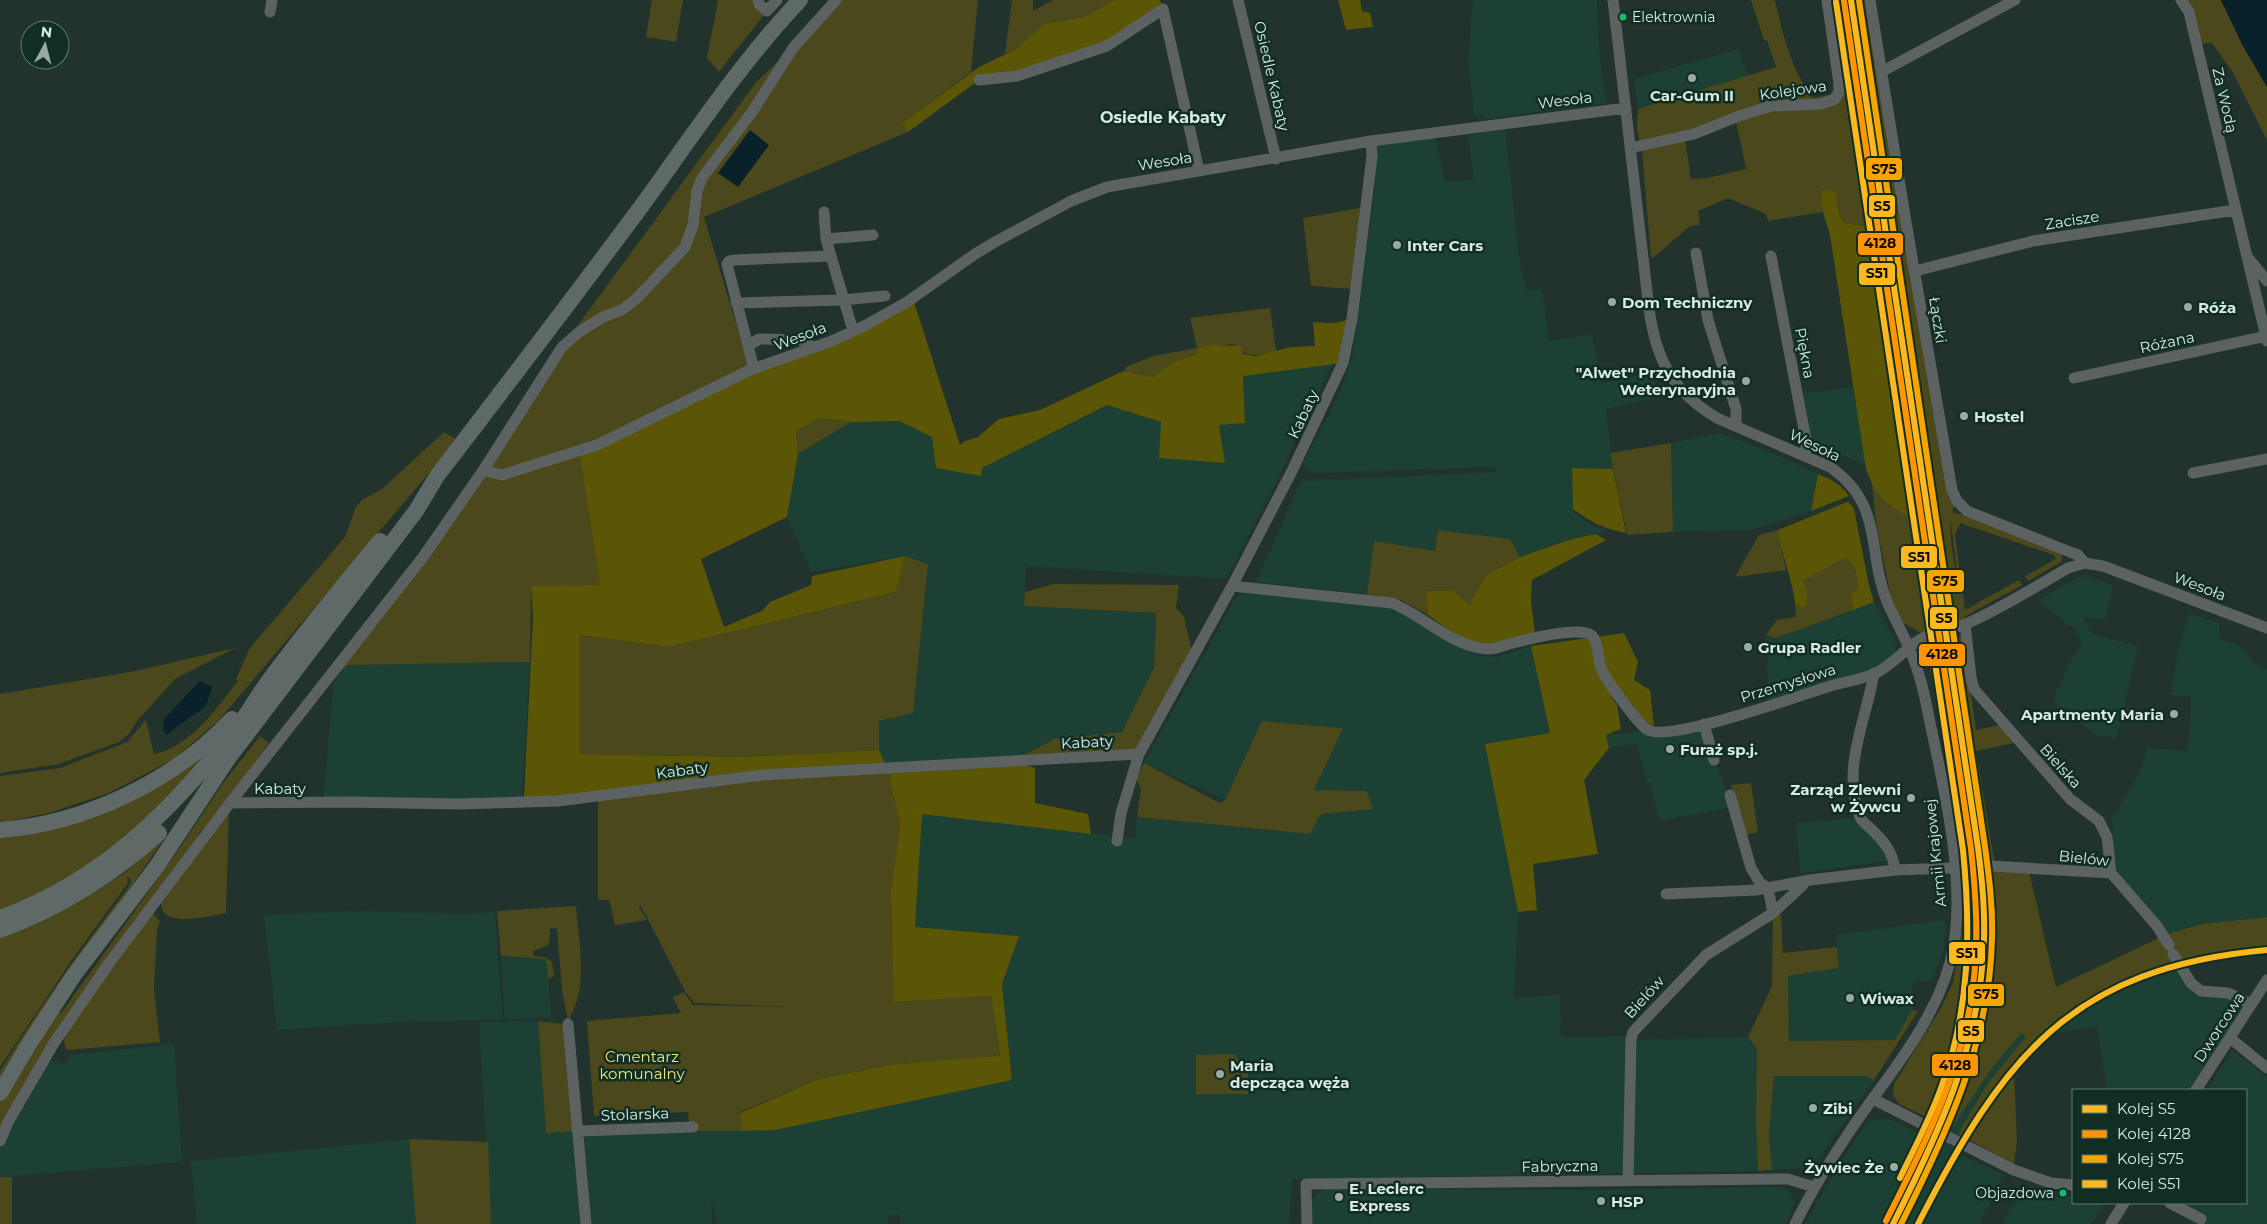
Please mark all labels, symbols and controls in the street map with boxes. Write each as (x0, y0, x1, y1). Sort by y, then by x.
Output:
place label: Elektrownia (1632, 8, 1715, 26)
marker: Elektrownia (1618, 12, 1628, 22)
street label: Osiedle Kabaty (1250, 19, 1294, 134)
north arrow (20, 20, 70, 70)
text: N (40, 22, 53, 42)
street label: Za Wodą (2208, 65, 2242, 135)
marker: Car-Gum II (1686, 72, 1698, 84)
street label: Kolejowa (1758, 76, 1828, 104)
place label: Car-Gum II (1650, 86, 1734, 105)
street label: Wesoła (1537, 87, 1593, 113)
district label: Osiedle Kabaty (1100, 108, 1226, 127)
street label: Wesoła (1137, 147, 1193, 175)
line badge: S75 (1865, 157, 1903, 181)
text: S75 (1871, 160, 1897, 178)
line badge: S5 (1868, 194, 1896, 218)
text: S5 (1873, 197, 1891, 215)
street label: Zacisze (2043, 206, 2101, 234)
line badge: 4128 (1857, 232, 1904, 256)
text: 4128 (1864, 234, 1896, 252)
place label: Inter Cars (1407, 236, 1483, 255)
marker: Inter Cars (1391, 239, 1403, 251)
line badge: S51 (1858, 262, 1896, 286)
text: S51 (1866, 264, 1888, 282)
place label: Dom Techniczny (1622, 293, 1753, 312)
street label: Łączki (1925, 295, 1951, 345)
marker: Dom Techniczny (1606, 296, 1618, 308)
place label: Róża (2198, 298, 2236, 317)
marker: Róża (2182, 301, 2194, 313)
street label: Wesoła (771, 317, 829, 355)
street label: Piękna (1791, 326, 1819, 380)
street label: Różana (2138, 327, 2196, 357)
place label: "Alwet" Przychodnia Weterynaryjna (1576, 363, 1736, 399)
marker: "Alwet" Przychodnia Weterynaryjna (1740, 375, 1752, 387)
street label: Kabaty (1283, 386, 1323, 442)
place label: Hostel (1974, 407, 2024, 426)
marker: Hostel (1958, 410, 1970, 422)
street label: Wesoła (1786, 424, 1844, 466)
line badge: S51 (1900, 545, 1938, 569)
text: S51 (1908, 548, 1930, 566)
street label: Wesoła (2171, 567, 2229, 605)
line badge: S75 (1926, 569, 1965, 593)
text: S75 (1932, 572, 1958, 590)
line badge: S5 (1929, 606, 1958, 630)
text: S5 (1935, 609, 1953, 627)
place label: Grupa Radler (1758, 638, 1862, 657)
marker: Grupa Radler (1742, 641, 1754, 653)
line badge: 4128 (1918, 643, 1966, 667)
text: 4128 (1926, 645, 1958, 663)
street label: Przemysłowa (1738, 659, 1838, 707)
place label: Apartmenty Maria (2020, 705, 2164, 724)
marker: Apartmenty Maria (2168, 708, 2180, 720)
street label: Kabaty (1061, 731, 1114, 753)
place label: Furaż sp.j. (1680, 740, 1758, 759)
street label: Bielska (2036, 740, 2086, 792)
marker: Furaż sp.j. (1664, 743, 1676, 755)
street label: Kabaty (655, 757, 710, 783)
street label: Kabaty (254, 779, 307, 798)
place label: Zarząd Zlewni w Żywcu (1790, 780, 1901, 816)
marker: Zarząd Zlewni w Żywcu (1905, 792, 1917, 804)
street label: Armii Krajowej (1920, 798, 1950, 908)
street label: Bielów (2058, 846, 2111, 870)
line badge: S51 (1948, 941, 1986, 965)
text: S51 (1956, 944, 1978, 962)
street label: Bielów (1620, 971, 1669, 1022)
line badge: S75 (1967, 983, 2005, 1007)
text: S75 (1973, 985, 1999, 1003)
street label: Dworcowa (2189, 988, 2249, 1066)
place label: Wiwax (1860, 989, 1914, 1008)
marker: Wiwax (1844, 992, 1856, 1004)
line badge: S5 (1957, 1019, 1985, 1043)
text: S5 (1962, 1022, 1980, 1040)
park label: Cmentarz komunalny (599, 1047, 685, 1083)
line badge: 4128 (1931, 1053, 1979, 1077)
place label: Maria depcząca węża (1230, 1056, 1349, 1092)
text: 4128 (1939, 1056, 1971, 1074)
marker: Maria depcząca węża (1214, 1068, 1226, 1080)
legend (2072, 1089, 2247, 1204)
place label: Zibi (1823, 1099, 1852, 1118)
text: Kolej S5 (2117, 1099, 2175, 1118)
marker: Zibi (1807, 1102, 1819, 1114)
street label: Stolarska (601, 1103, 669, 1125)
text: Kolej 4128 (2117, 1124, 2191, 1143)
text: Kolej S75 (2117, 1149, 2184, 1168)
street label: Fabryczna (1521, 1156, 1599, 1176)
place label: Żywiec Że (1805, 1158, 1884, 1177)
marker: Żywiec Że (1888, 1161, 1900, 1173)
text: Kolej S51 (2117, 1174, 2181, 1193)
place label: E. Leclerc Express (1349, 1179, 1424, 1215)
place label: Objazdowa (1975, 1184, 2054, 1202)
marker: Objazdowa (2058, 1188, 2068, 1198)
marker: E. Leclerc Express (1333, 1191, 1345, 1203)
place label: HSP (1611, 1192, 1644, 1211)
marker: HSP (1595, 1195, 1607, 1207)

